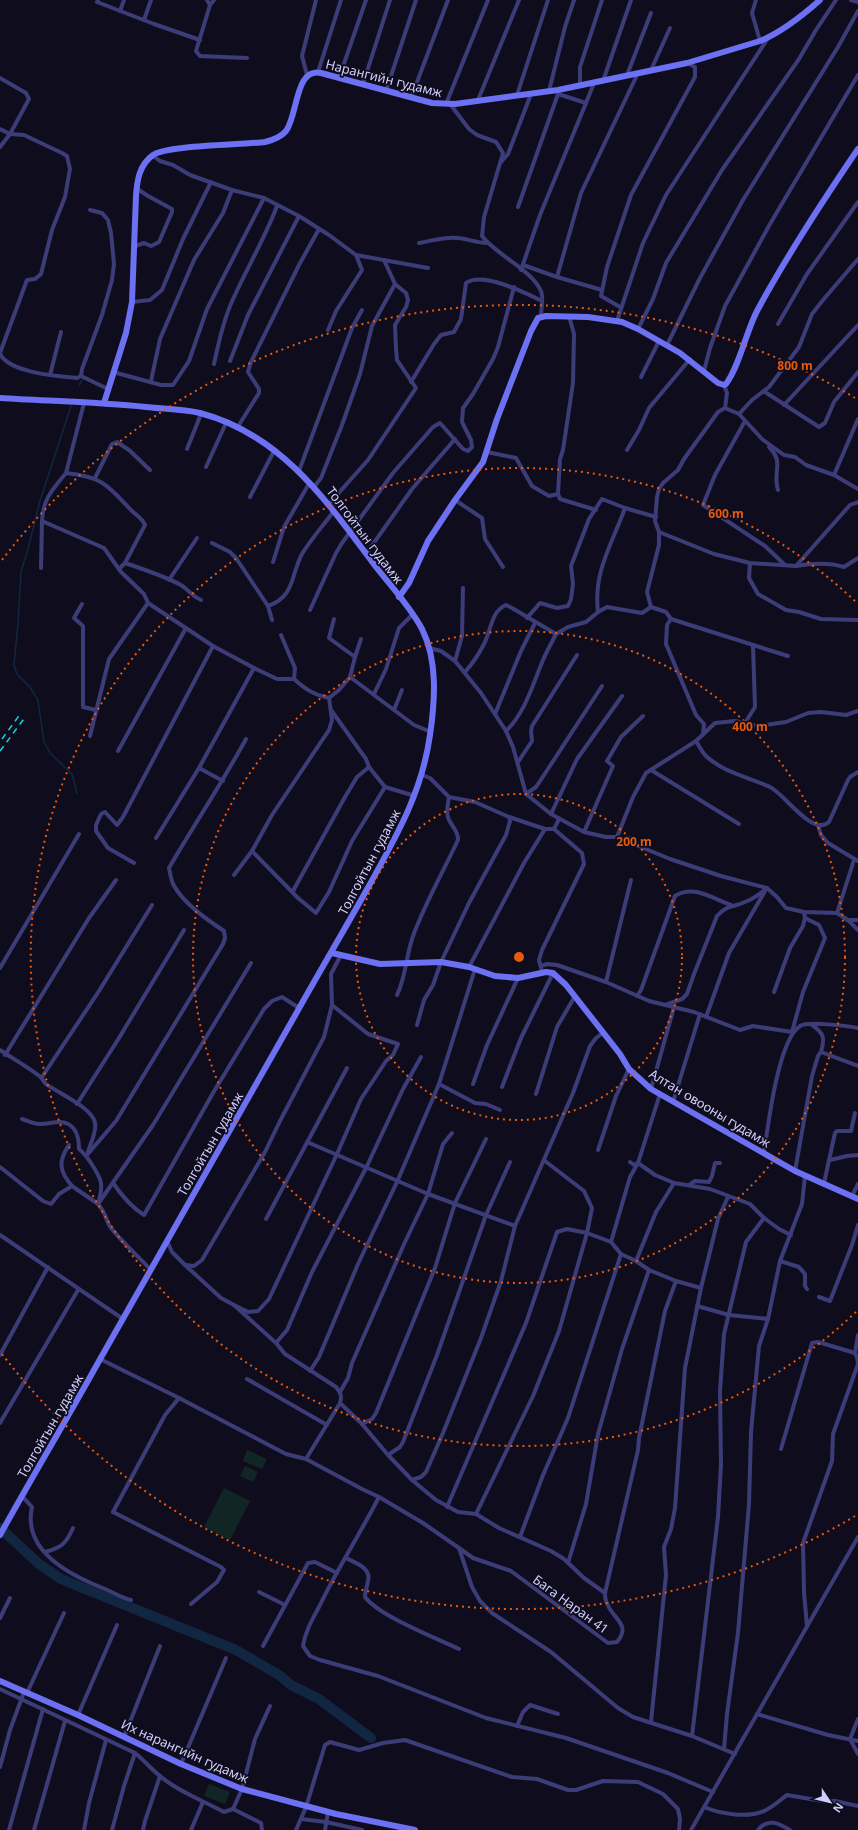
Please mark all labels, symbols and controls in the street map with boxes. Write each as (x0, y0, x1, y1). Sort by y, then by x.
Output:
street label: Нарангийн гудамж (324, 55, 444, 101)
text: 800 m (777, 357, 813, 374)
street label: Толгойтын гудамж (323, 483, 408, 587)
text: 600 m (708, 505, 744, 522)
text: 400 m (732, 718, 768, 735)
street label: Толгойтын гудамж (334, 806, 405, 918)
text: 200 m (616, 833, 652, 850)
centre of rings (512, 950, 526, 964)
street label: Алтан овооны гудамж (646, 1065, 774, 1152)
street label: Толгойтын гудамж (173, 1089, 247, 1199)
street label: Толгойтын гудамж (13, 1371, 87, 1481)
street label: Бага Наран 41 (529, 1570, 613, 1638)
street label: Их нарангийн гудамж (118, 1715, 252, 1787)
north arrow (810, 1782, 850, 1822)
text: N (830, 1800, 847, 1816)

